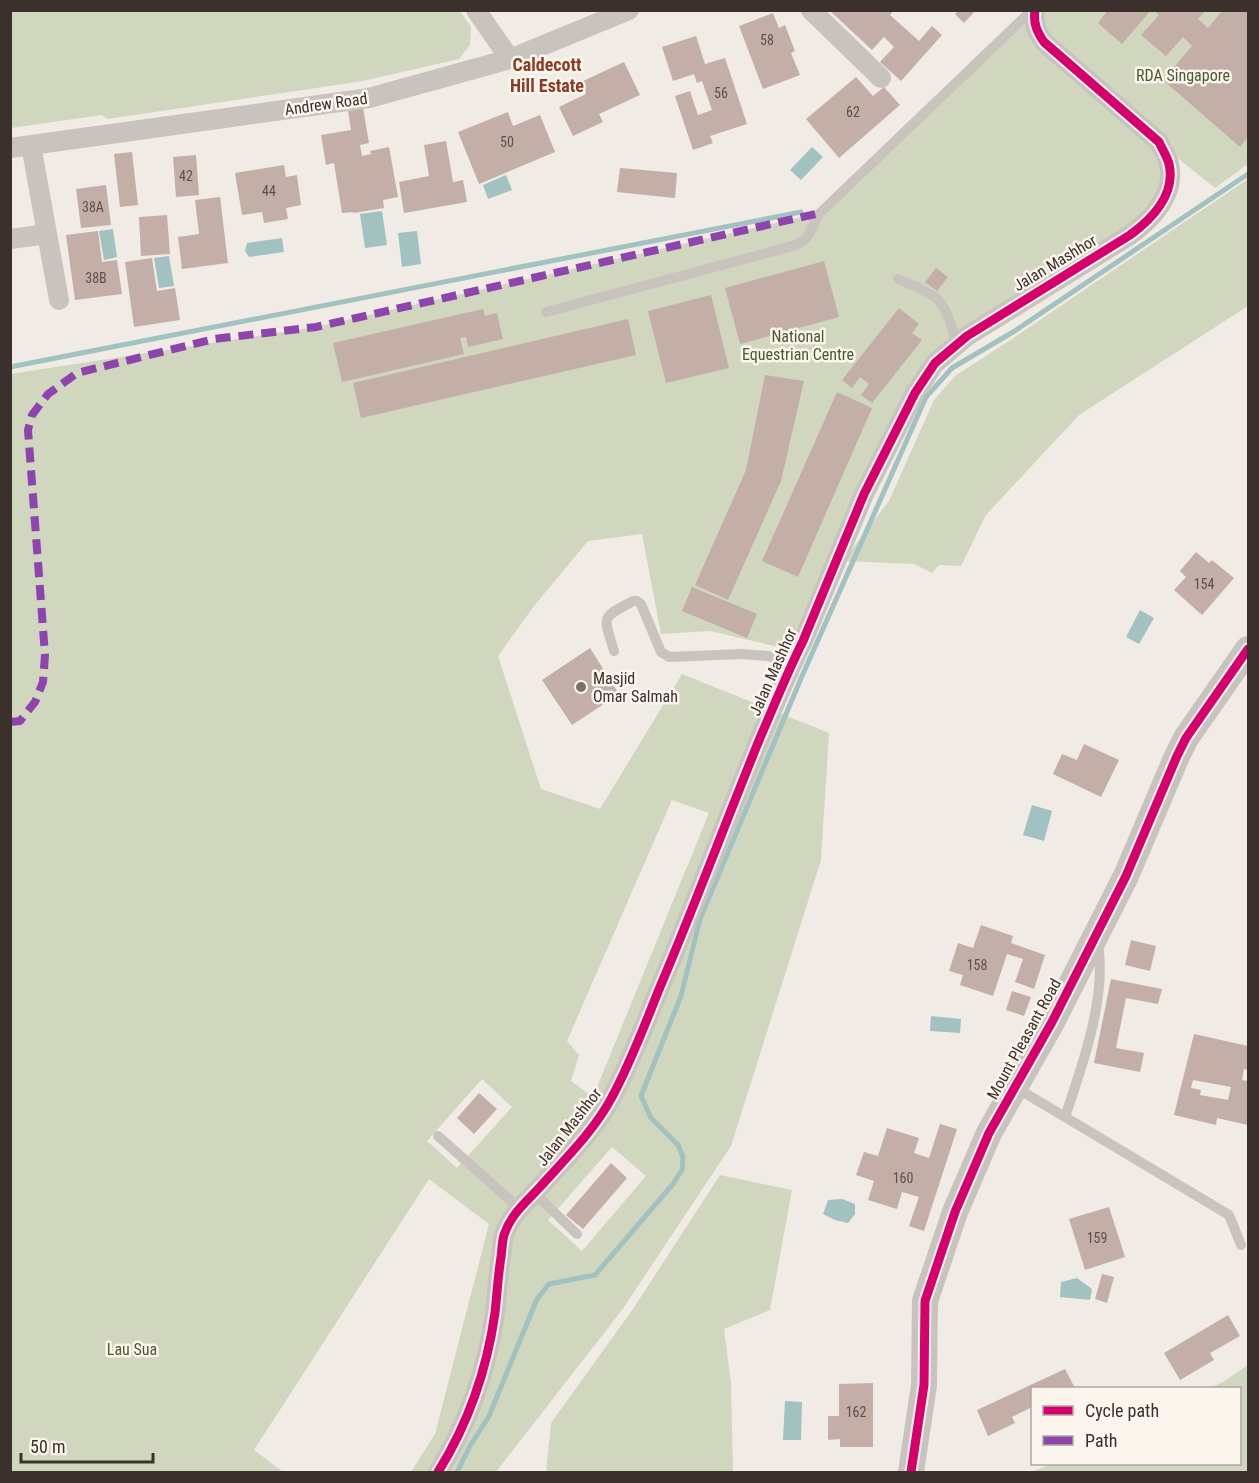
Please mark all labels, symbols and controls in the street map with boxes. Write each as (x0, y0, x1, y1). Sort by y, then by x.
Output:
house number: 58 (760, 32, 774, 48)
district label: Caldecott Hill Estate (510, 54, 584, 96)
park label: RDA Singapore (1136, 66, 1230, 85)
house number: 56 (714, 85, 728, 101)
street label: Andrew Road (283, 89, 369, 119)
house number: 62 (846, 104, 860, 120)
house number: 50 (500, 134, 514, 150)
house number: 42 (179, 168, 193, 184)
house number: 44 (262, 183, 276, 199)
house number: 38A (82, 199, 104, 215)
street label: Jalan Mashhor (1010, 231, 1100, 295)
house number: 38B (85, 270, 107, 286)
park label: National Equestrian Centre (742, 327, 854, 364)
house number: 154 (1194, 576, 1214, 592)
street label: Jalan Mashhor (745, 625, 801, 719)
place label: Masjid Omar Salmah (593, 669, 678, 706)
marker: Masjid Omar Salmah (574, 680, 588, 694)
house number: 158 (967, 957, 987, 973)
street label: Mount Pleasant Road (983, 975, 1065, 1103)
street label: Jalan Mashhor (533, 1084, 605, 1170)
house number: 160 (893, 1170, 913, 1186)
house number: 159 (1087, 1230, 1107, 1246)
park label: Lau Sua (107, 1340, 157, 1359)
legend (1031, 1387, 1241, 1465)
text: Cycle path (1085, 1400, 1159, 1421)
house number: 162 (846, 1404, 866, 1420)
scale bar (21, 1426, 153, 1464)
text: Path (1085, 1430, 1118, 1451)
text: 50 m (30, 1436, 65, 1457)

